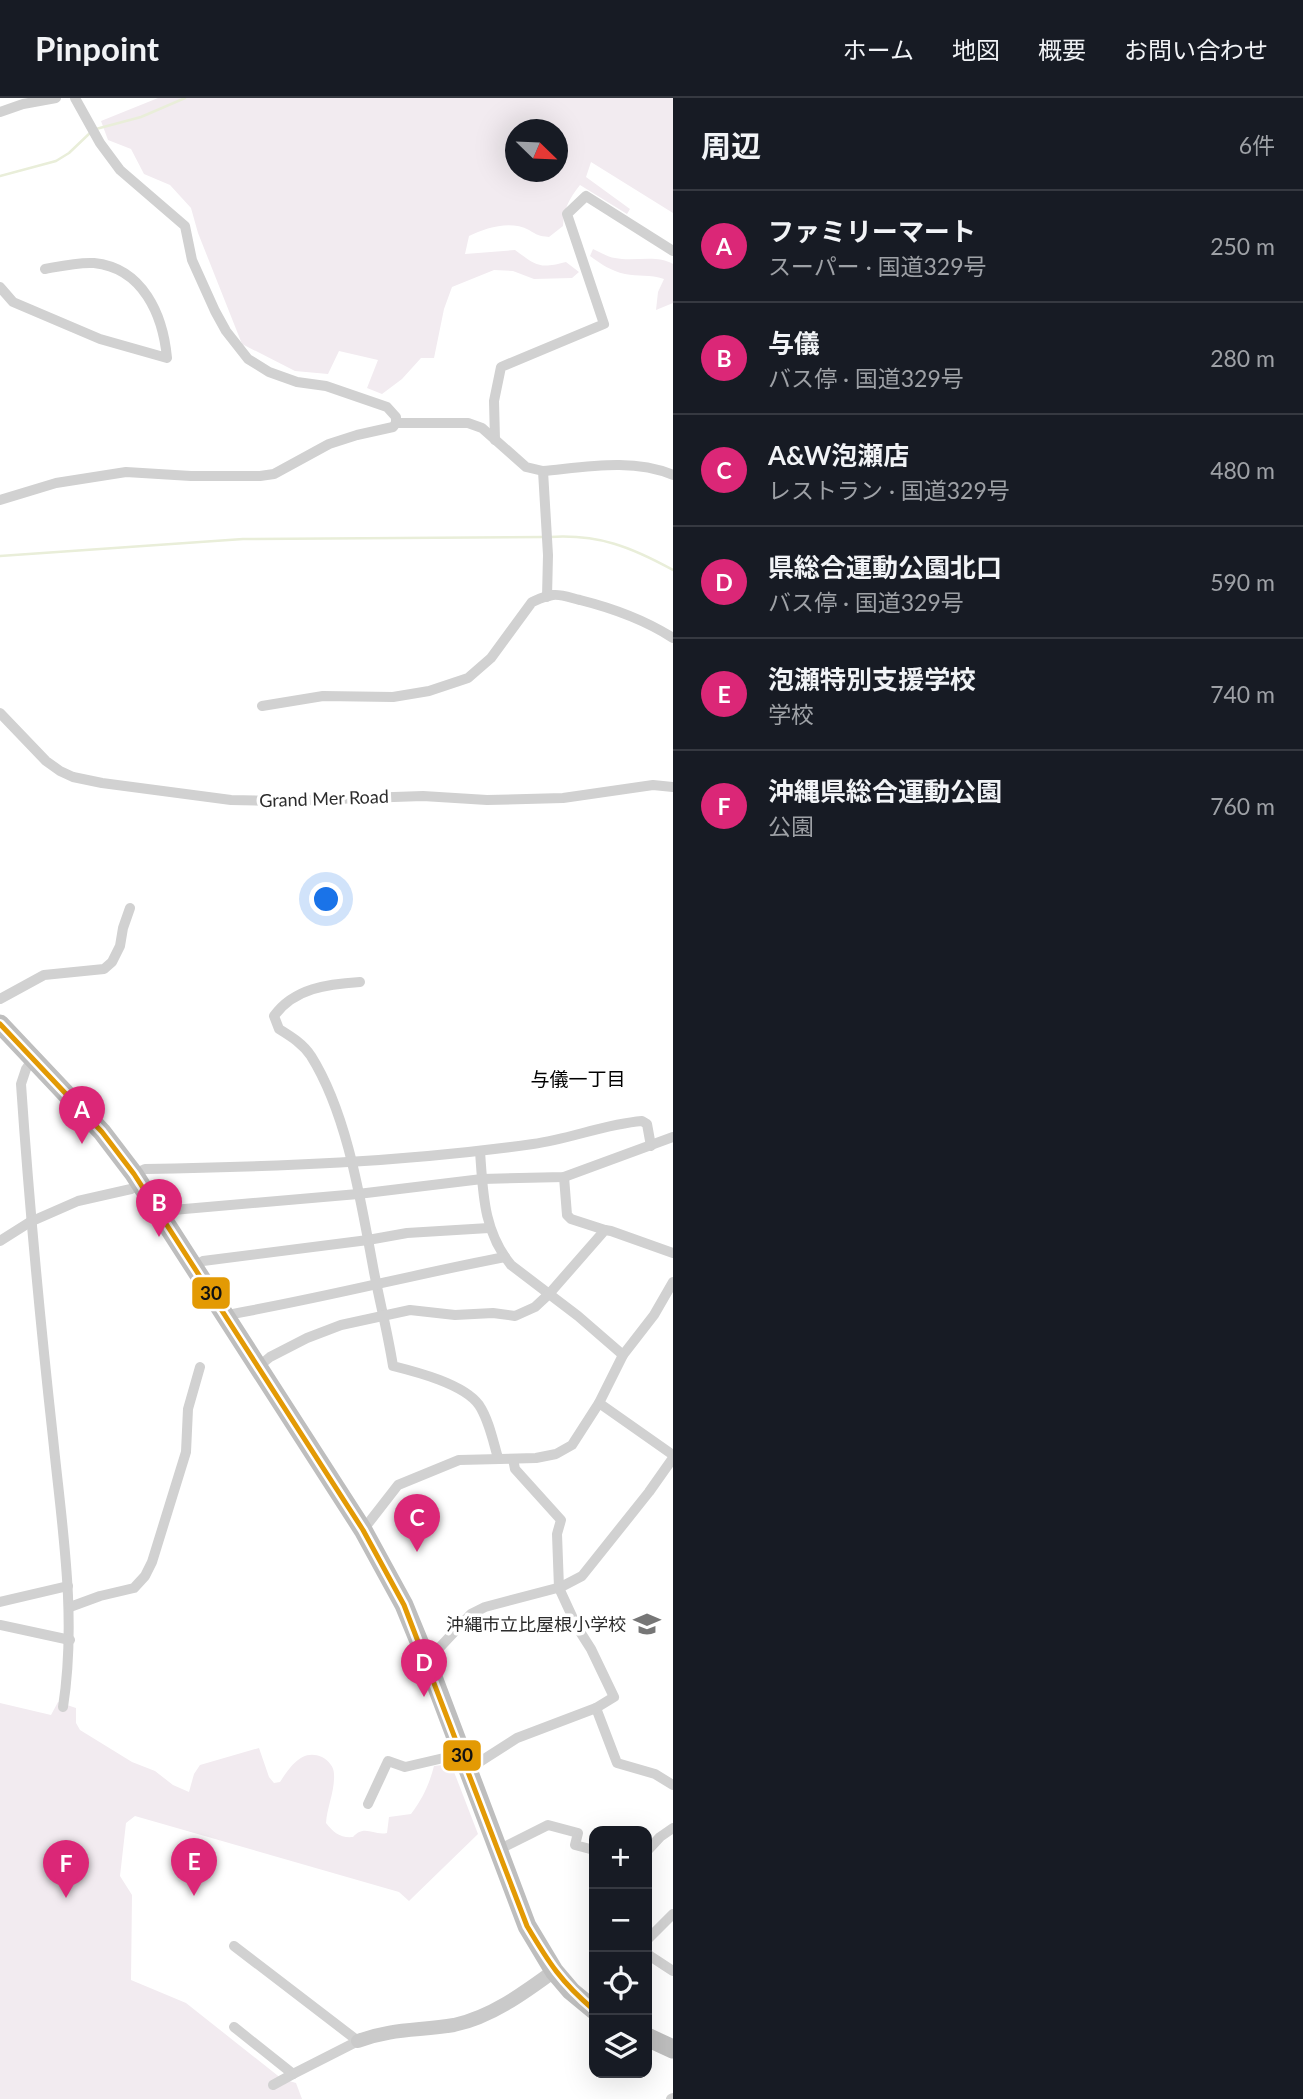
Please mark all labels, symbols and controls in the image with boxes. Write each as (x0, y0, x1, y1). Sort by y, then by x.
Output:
text: Pinpoint (35, 28, 159, 68)
text: ホーム (843, 35, 914, 64)
text: 地図 (952, 35, 1000, 64)
text: 概要 (1038, 35, 1086, 64)
text: お問い合わせ (1124, 35, 1268, 64)
north arrow (505, 119, 568, 182)
text: 周辺 (701, 127, 761, 163)
text: 6件 (1239, 131, 1275, 159)
text: ファミリーマート (768, 215, 976, 247)
text: A (716, 232, 732, 260)
text: 250 m (1210, 232, 1275, 260)
text: スーパー · 国道329号 (768, 252, 987, 280)
text: 与儀 (768, 327, 820, 359)
text: B (716, 344, 732, 372)
text: 280 m (1210, 344, 1275, 372)
text: バス停 · 国道329号 (768, 364, 964, 392)
text: A&W泡瀬店 (768, 439, 909, 471)
text: C (716, 456, 732, 484)
text: 480 m (1210, 456, 1275, 484)
text: レストラン · 国道329号 (768, 476, 1010, 504)
text: 県総合運動公園北口 (768, 551, 1002, 583)
text: D (715, 568, 733, 596)
text: 590 m (1210, 568, 1275, 596)
text: バス停 · 国道329号 (768, 588, 964, 616)
text: 泡瀬特別支援学校 (768, 663, 976, 695)
text: E (717, 680, 731, 708)
text: 740 m (1210, 680, 1275, 708)
text: 学校 (768, 700, 814, 728)
text: 沖縄県総合運動公園 (768, 775, 1002, 807)
street label: Grand Mer Road (259, 785, 389, 811)
text: F (717, 792, 731, 820)
text: 760 m (1210, 792, 1275, 820)
text: 公園 (768, 812, 814, 840)
your location (309, 882, 343, 916)
district label: 与儀一丁目 (530, 1067, 626, 1090)
pin: A (59, 1086, 105, 1144)
pin: B (136, 1179, 182, 1237)
line badge: 30 (191, 1276, 231, 1310)
text: 30 (200, 1281, 222, 1304)
pin: C (394, 1494, 440, 1552)
school or university icon: 沖縄市立比屋根小学校 (632, 1609, 662, 1639)
place label: 沖縄市立比屋根小学校 (446, 1613, 626, 1635)
pin: D (401, 1639, 447, 1697)
line badge: 30 (442, 1739, 482, 1772)
text: 30 (451, 1743, 473, 1766)
map controls (589, 1826, 652, 2078)
button: + (589, 1826, 652, 1889)
pin: E (171, 1838, 217, 1896)
pin: F (43, 1840, 89, 1898)
button: − (589, 1889, 652, 1952)
button: locate (589, 1952, 652, 2015)
button: layers (589, 2015, 652, 2078)

